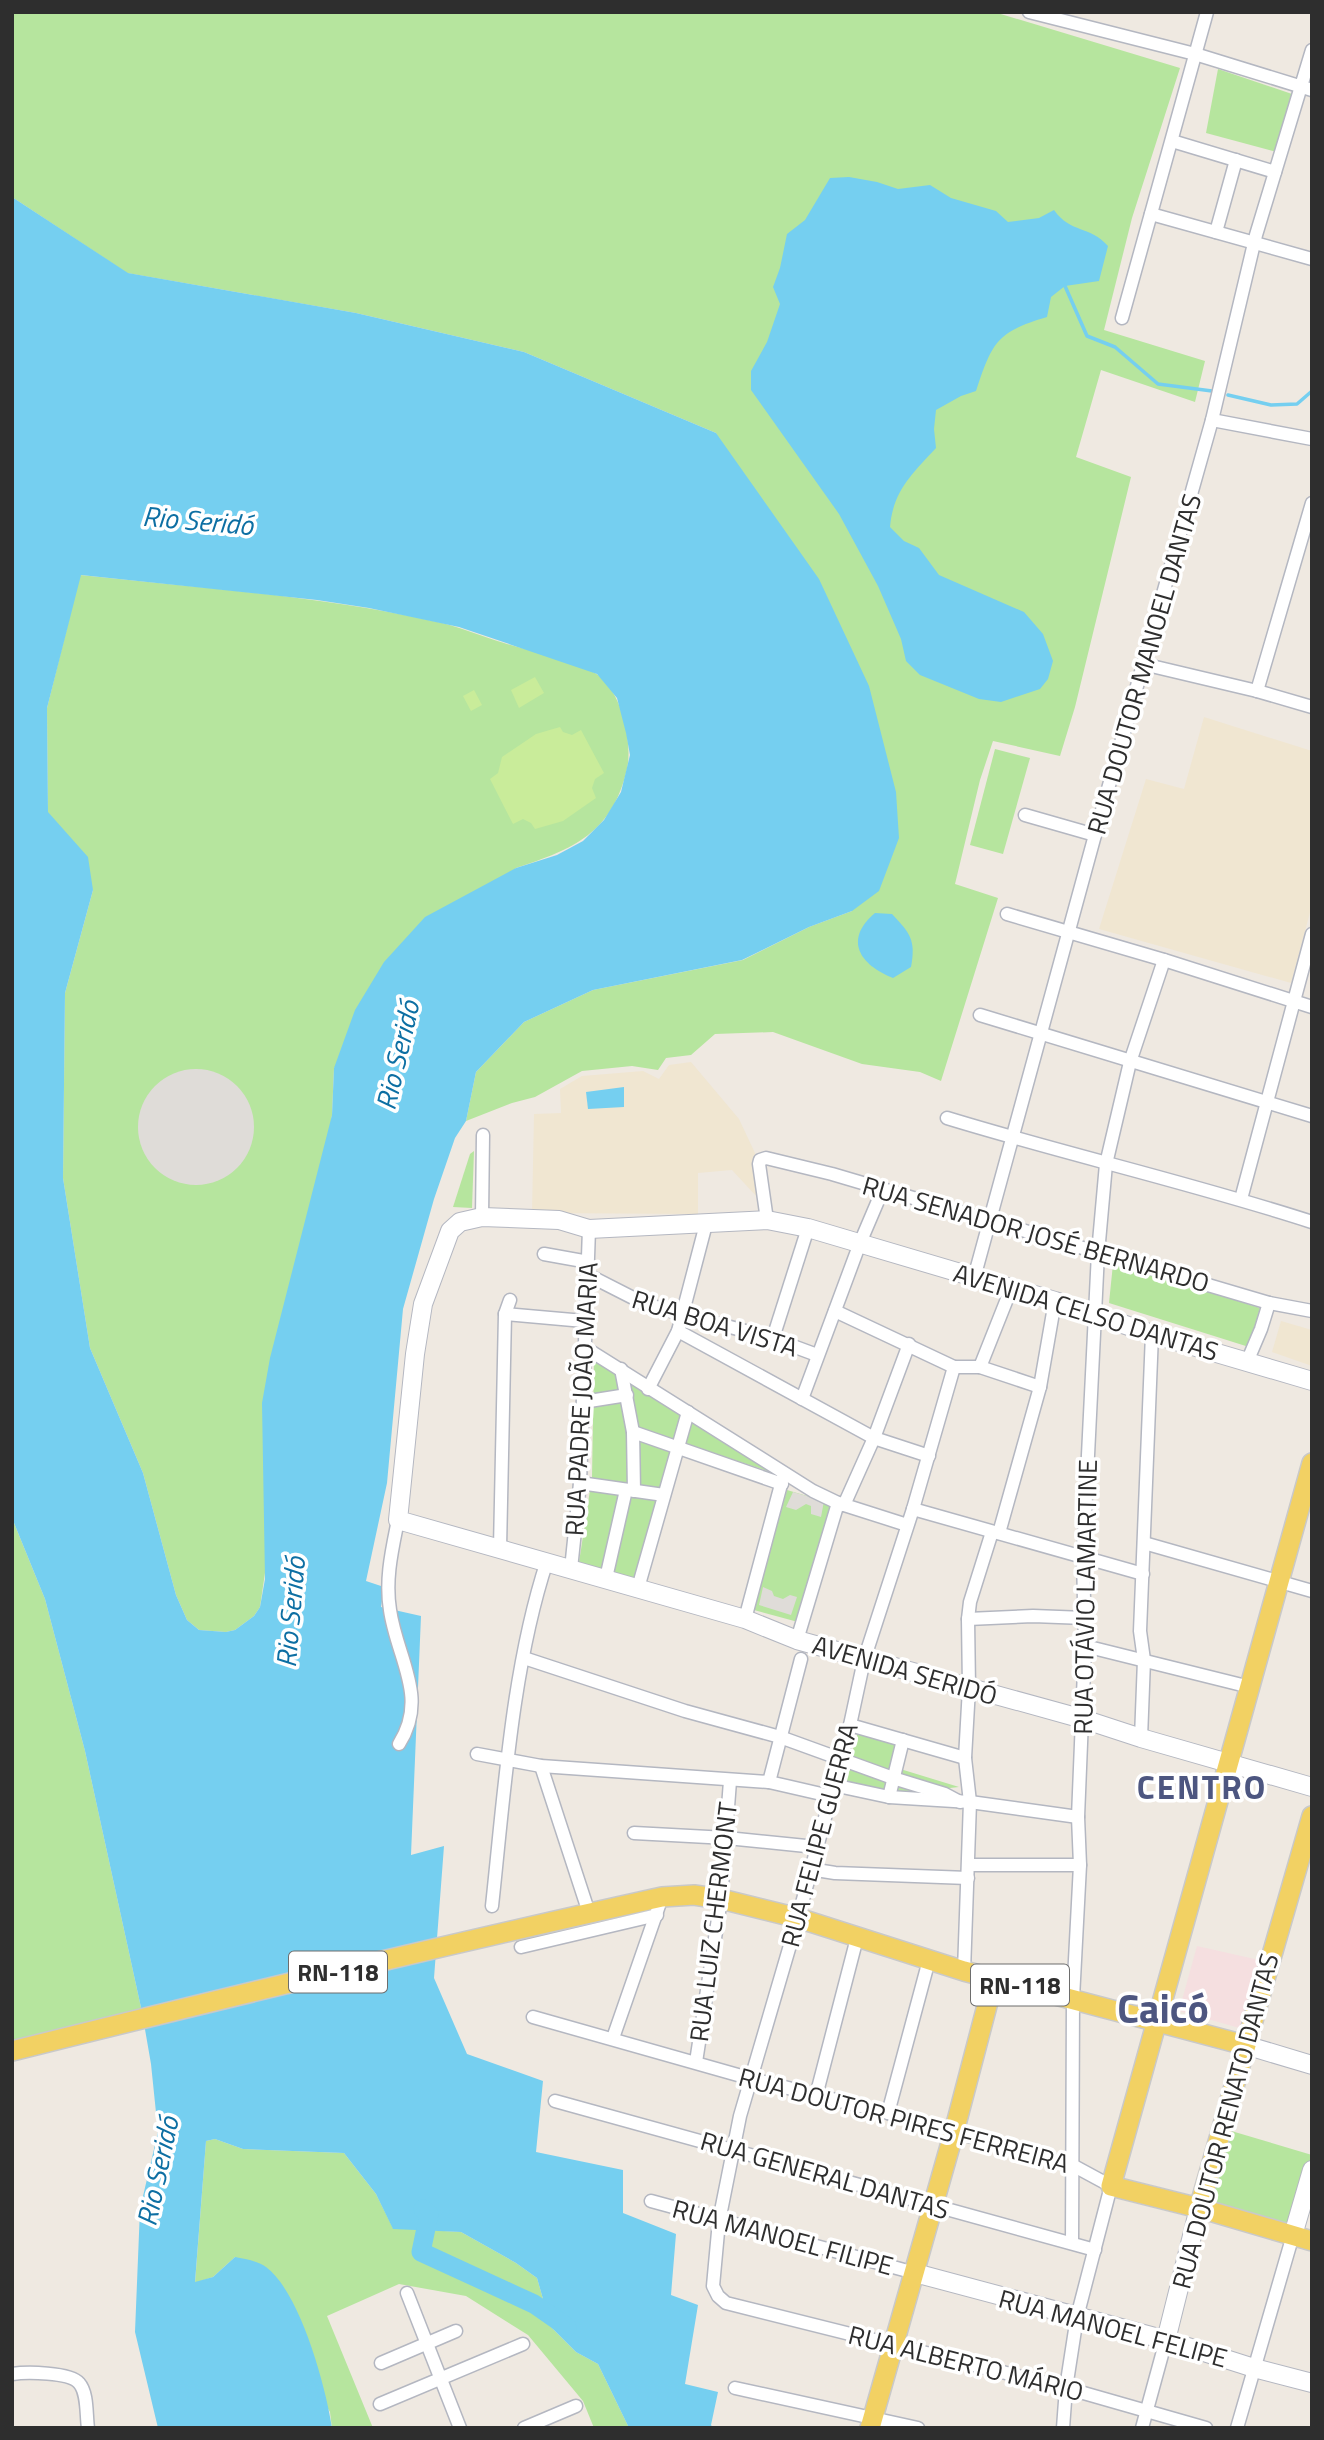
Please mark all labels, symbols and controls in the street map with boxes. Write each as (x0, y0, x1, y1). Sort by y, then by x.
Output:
street label: RUA DOUTOR MANOEL DANTAS (1077, 489, 1211, 839)
water label: Rio Seridó (141, 494, 256, 546)
water label: Rio Seridó (364, 995, 431, 1114)
street label: RUA SENADOR JOSÉ BERNARDO (858, 1166, 1214, 1302)
street label: AVENIDA CELSO DANTAS (949, 1253, 1223, 1371)
street label: RUA PADRE JOÃO MARIA (554, 1261, 608, 1537)
street label: RUA BOA VISTA (627, 1279, 803, 1367)
street label: RUA OTÁVIO LAMARTINE (1063, 1459, 1107, 1735)
water label: Rio Seridó (264, 1554, 316, 1669)
street label: AVENIDA SERIDÓ (808, 1625, 1002, 1715)
street label: RUA FELIPE GUERRA (770, 1719, 868, 1951)
district label: CENTRO (1137, 1762, 1267, 1812)
street label: RUA LUIZ CHERMONT (679, 1800, 747, 2044)
street label: RUA DOUTOR RENATO DANTAS (1161, 1949, 1289, 2293)
road number: RN-118 (289, 1952, 387, 1993)
road number: RN-118 (971, 1964, 1069, 2006)
district label: Caicó (1117, 1978, 1209, 2039)
street label: RUA DOUTOR PIRES FERREIRA (734, 2057, 1074, 2183)
water label: Rio Seridó (124, 2111, 190, 2230)
street label: RUA GENERAL DANTAS (696, 2121, 954, 2229)
street label: RUA MANOEL FILIPE (668, 2189, 898, 2285)
street label: RUA MANOEL FELIPE (994, 2279, 1232, 2377)
street label: RUA ALBERTO MÁRIO (844, 2315, 1088, 2411)

